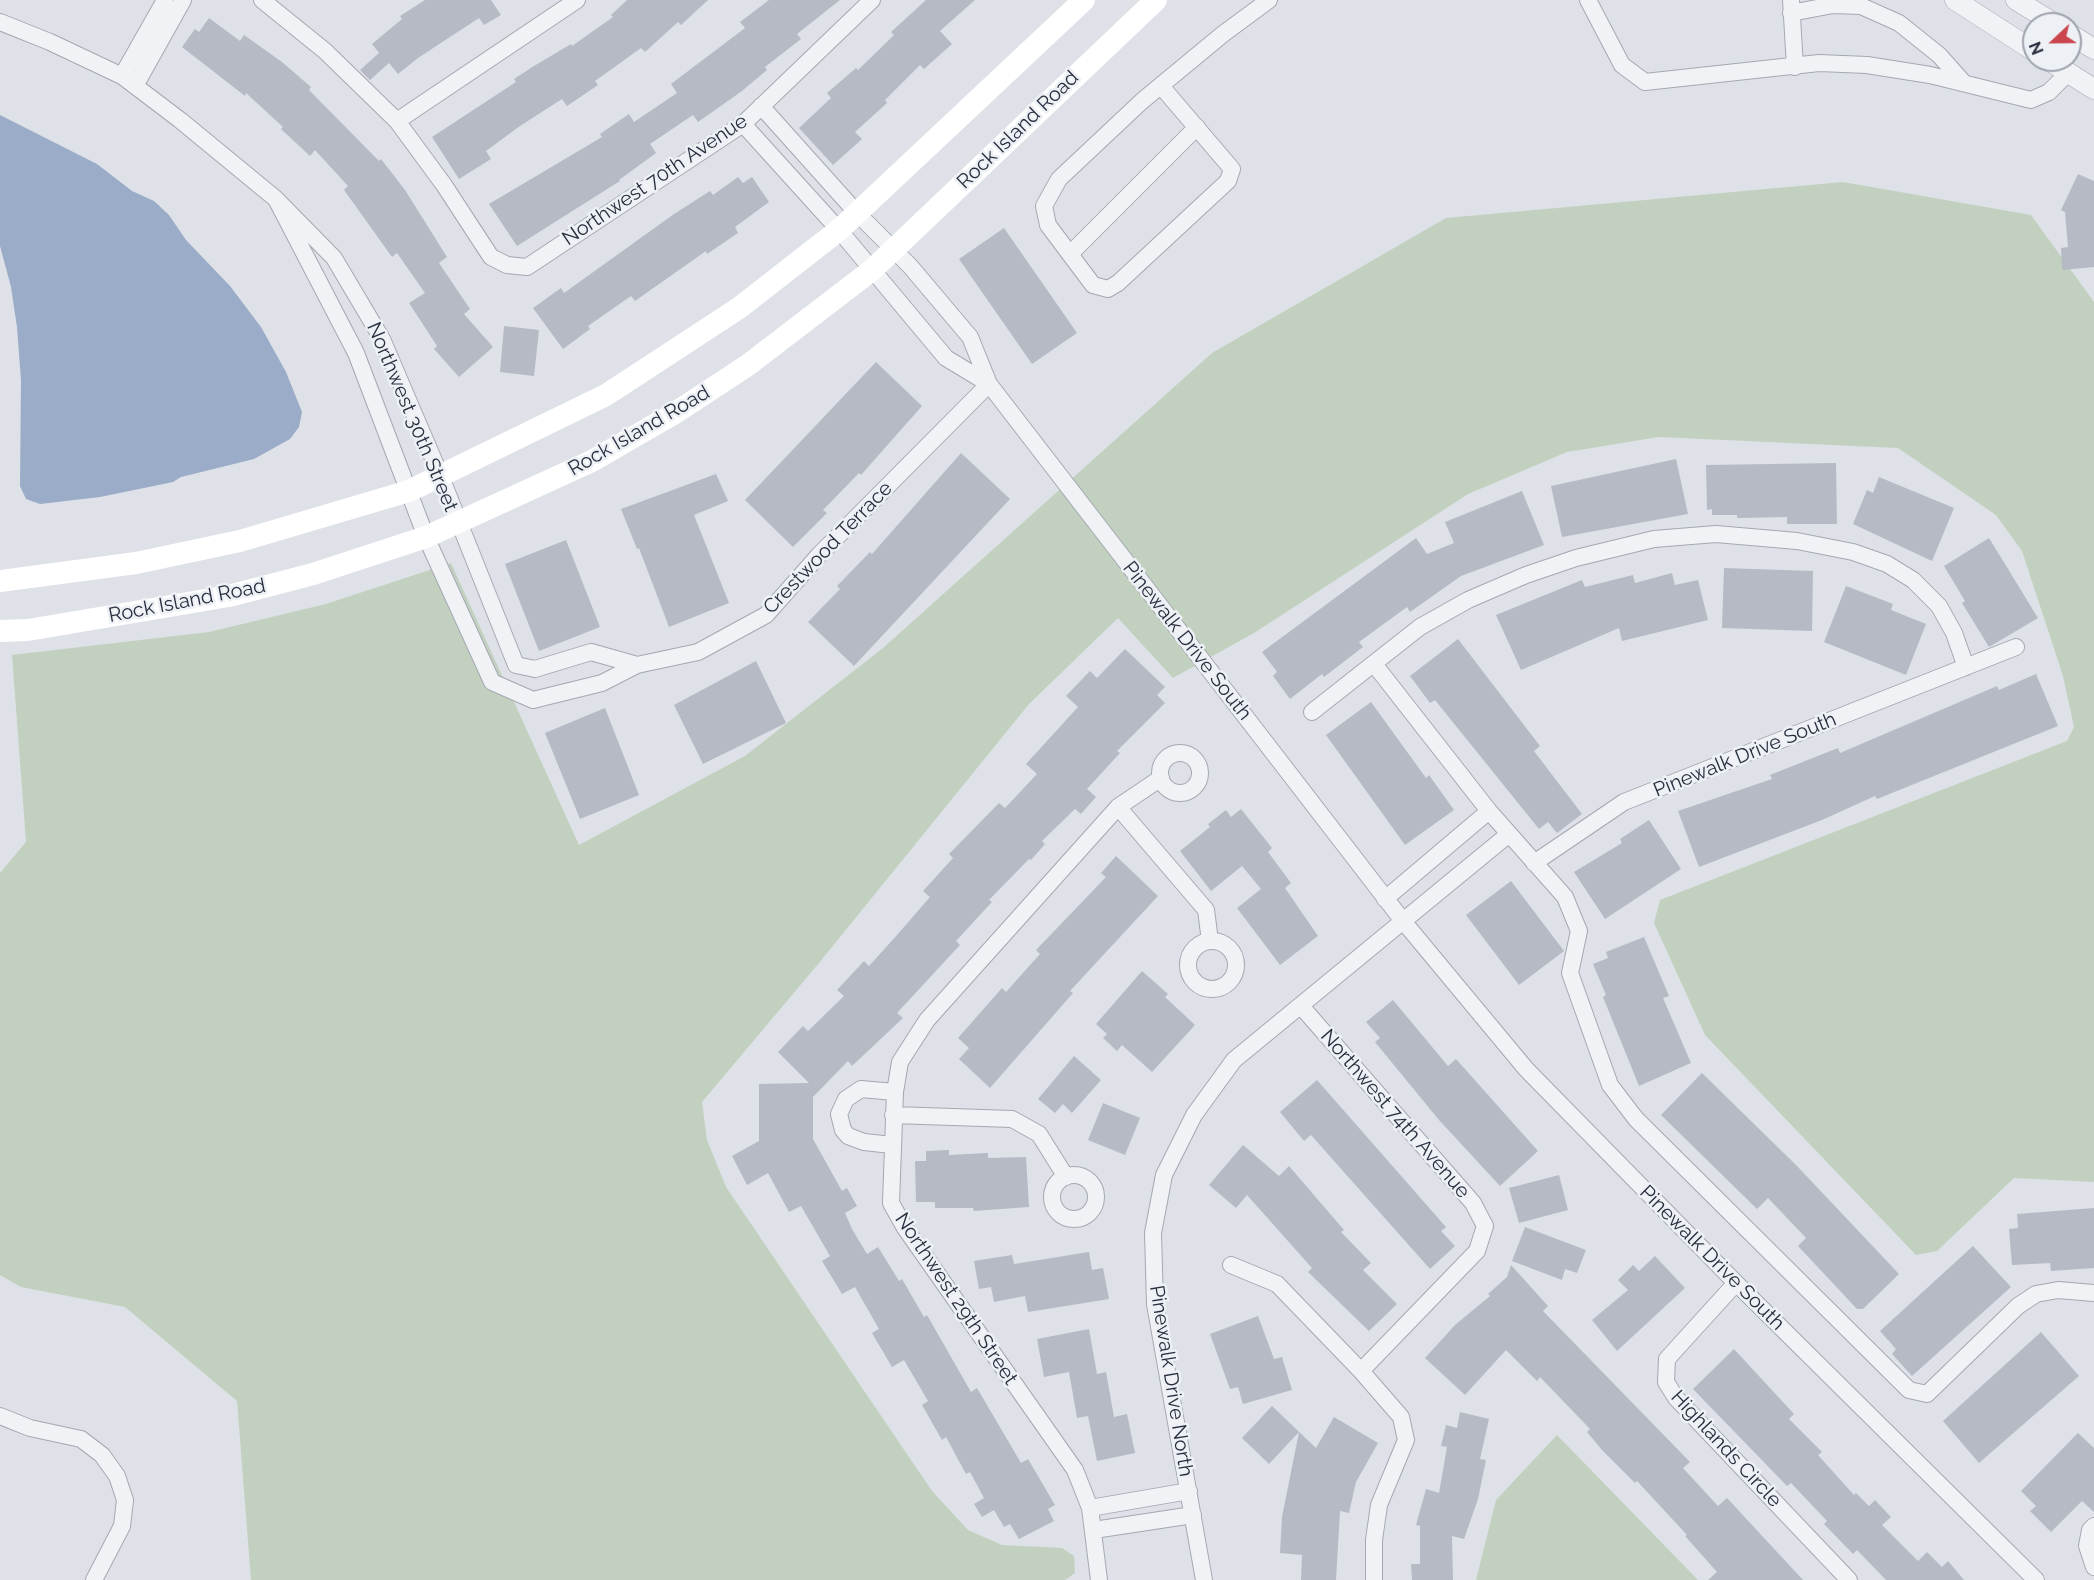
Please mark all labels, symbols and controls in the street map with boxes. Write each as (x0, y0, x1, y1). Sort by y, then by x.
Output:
north arrow (2022, 12, 2082, 72)
text: N (2026, 39, 2048, 57)
street label: Rock Island Road (952, 66, 1084, 194)
street label: Northwest 70th Avenue (558, 109, 752, 251)
street label: Northwest 30th Street (361, 319, 463, 515)
street label: Rock Island Road (564, 381, 714, 481)
street label: Crestwood Terrace (759, 477, 897, 619)
street label: Pinewalk Drive South (1117, 557, 1257, 725)
street label: Rock Island Road (107, 574, 267, 628)
street label: Pinewalk Drive South (1650, 707, 1840, 803)
street label: Northwest 74th Avenue (1315, 1025, 1475, 1203)
street label: Pinewalk Drive South (1635, 1181, 1789, 1335)
street label: Northwest 29th Street (889, 1208, 1023, 1390)
street label: Pinewalk Drive North (1144, 1284, 1198, 1478)
street label: Highlands Circle (1666, 1385, 1786, 1513)

